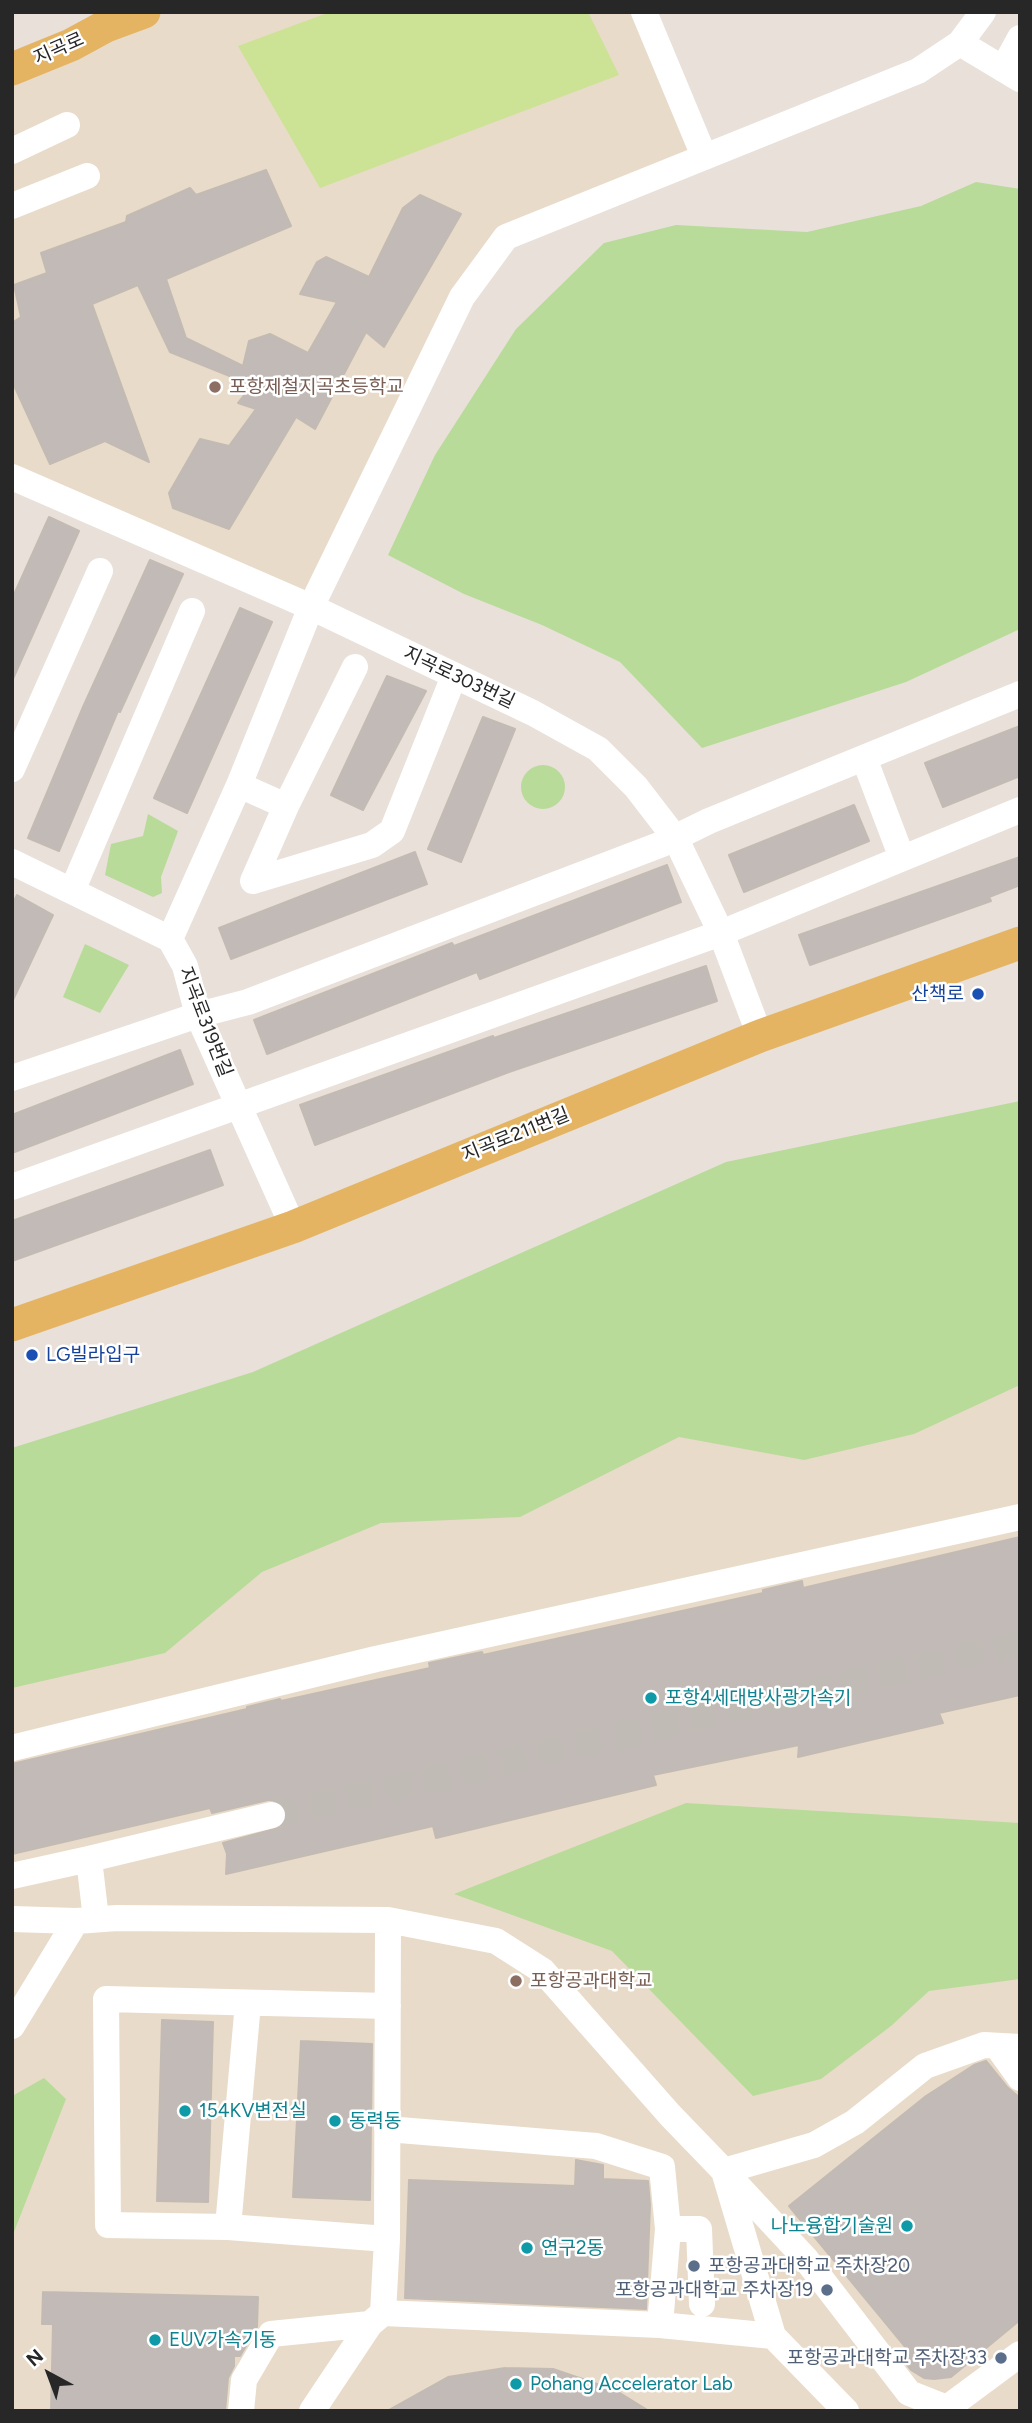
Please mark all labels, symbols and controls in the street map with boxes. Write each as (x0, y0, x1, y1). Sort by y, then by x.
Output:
street label: 지곡로 (30, 28, 88, 70)
place label: 포항제철지곡초등학교 (229, 376, 404, 398)
marker: 포항제철지곡초등학교 (207, 379, 223, 395)
street label: 지곡로303번길 (400, 642, 518, 714)
street label: 지곡로319번길 (174, 964, 236, 1080)
place label: 산책로 (912, 983, 964, 1005)
marker: 산책로 (970, 986, 986, 1002)
street label: 지곡로211번길 (459, 1103, 573, 1167)
place label: LG빌라입구 (46, 1344, 140, 1366)
marker: LG빌라입구 (24, 1347, 40, 1363)
place label: 포항4세대방사광가속기 (665, 1687, 852, 1709)
marker: 포항4세대방사광가속기 (643, 1690, 659, 1706)
place label: 포항공과대학교 (530, 1970, 652, 1992)
marker: 포항공과대학교 (508, 1973, 524, 1989)
place label: 154KV변전실 (199, 2100, 307, 2122)
marker: 154KV변전실 (177, 2103, 193, 2119)
place label: 동력동 (349, 2110, 401, 2132)
marker: 동력동 (327, 2113, 343, 2129)
place label: 나노융합기술원 (771, 2215, 893, 2237)
marker: 나노융합기술원 (899, 2218, 915, 2234)
place label: 연구2동 (541, 2237, 604, 2259)
marker: 연구2동 (519, 2240, 535, 2256)
place label: 포항공과대학교 주차장20 (708, 2255, 910, 2277)
marker: 포항공과대학교 주차장20 (686, 2258, 702, 2274)
place label: 포항공과대학교 주차장19 (615, 2279, 813, 2301)
marker: 포항공과대학교 주차장19 (819, 2282, 835, 2298)
place label: EUV가속기동 (169, 2329, 277, 2351)
marker: EUV가속기동 (147, 2332, 163, 2348)
north arrow (14, 2339, 84, 2409)
text: N (22, 2344, 48, 2371)
place label: 포항공과대학교 주차장33 (787, 2347, 987, 2369)
marker: 포항공과대학교 주차장33 (993, 2350, 1009, 2366)
place label: Pohang Accelerator Lab (530, 2373, 733, 2395)
marker: Pohang Accelerator Lab (508, 2376, 524, 2392)

